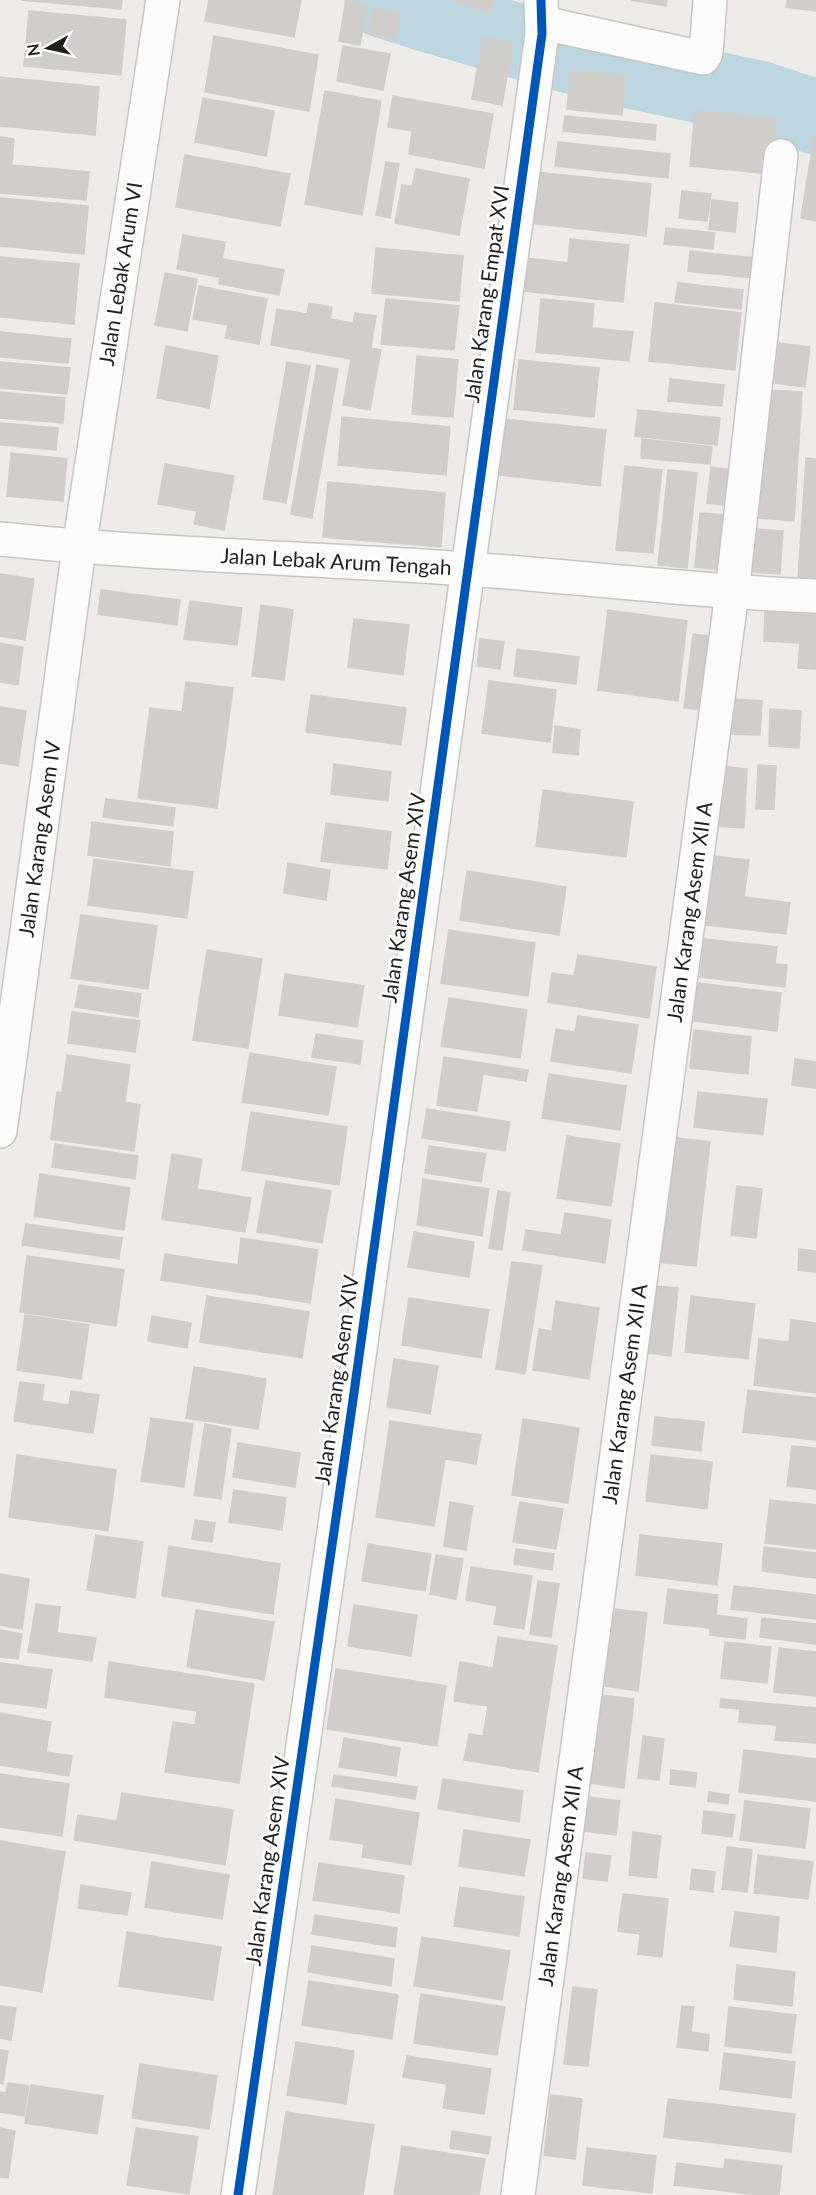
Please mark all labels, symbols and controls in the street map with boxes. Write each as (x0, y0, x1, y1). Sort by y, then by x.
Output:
north arrow (18, 18, 78, 78)
text: N (22, 43, 43, 58)
street label: Jalan Lebak Arum VI (93, 180, 146, 367)
street label: Jalan Karang Empat XVI (458, 183, 513, 404)
street label: Jalan Lebak Arum Tengah (220, 542, 452, 579)
street label: Jalan Karang Asem IV (12, 738, 65, 939)
street label: Jalan Karang Asem XIV (375, 790, 430, 1004)
street label: Jalan Karang Asem XII A (661, 799, 716, 1024)
street label: Jalan Karang Asem XIV (308, 1272, 363, 1486)
street label: Jalan Karang Asem XII A (596, 1281, 651, 1506)
street label: Jalan Karang Asem XIV (239, 1753, 294, 1967)
street label: Jalan Karang Asem XII A (532, 1763, 587, 1988)

